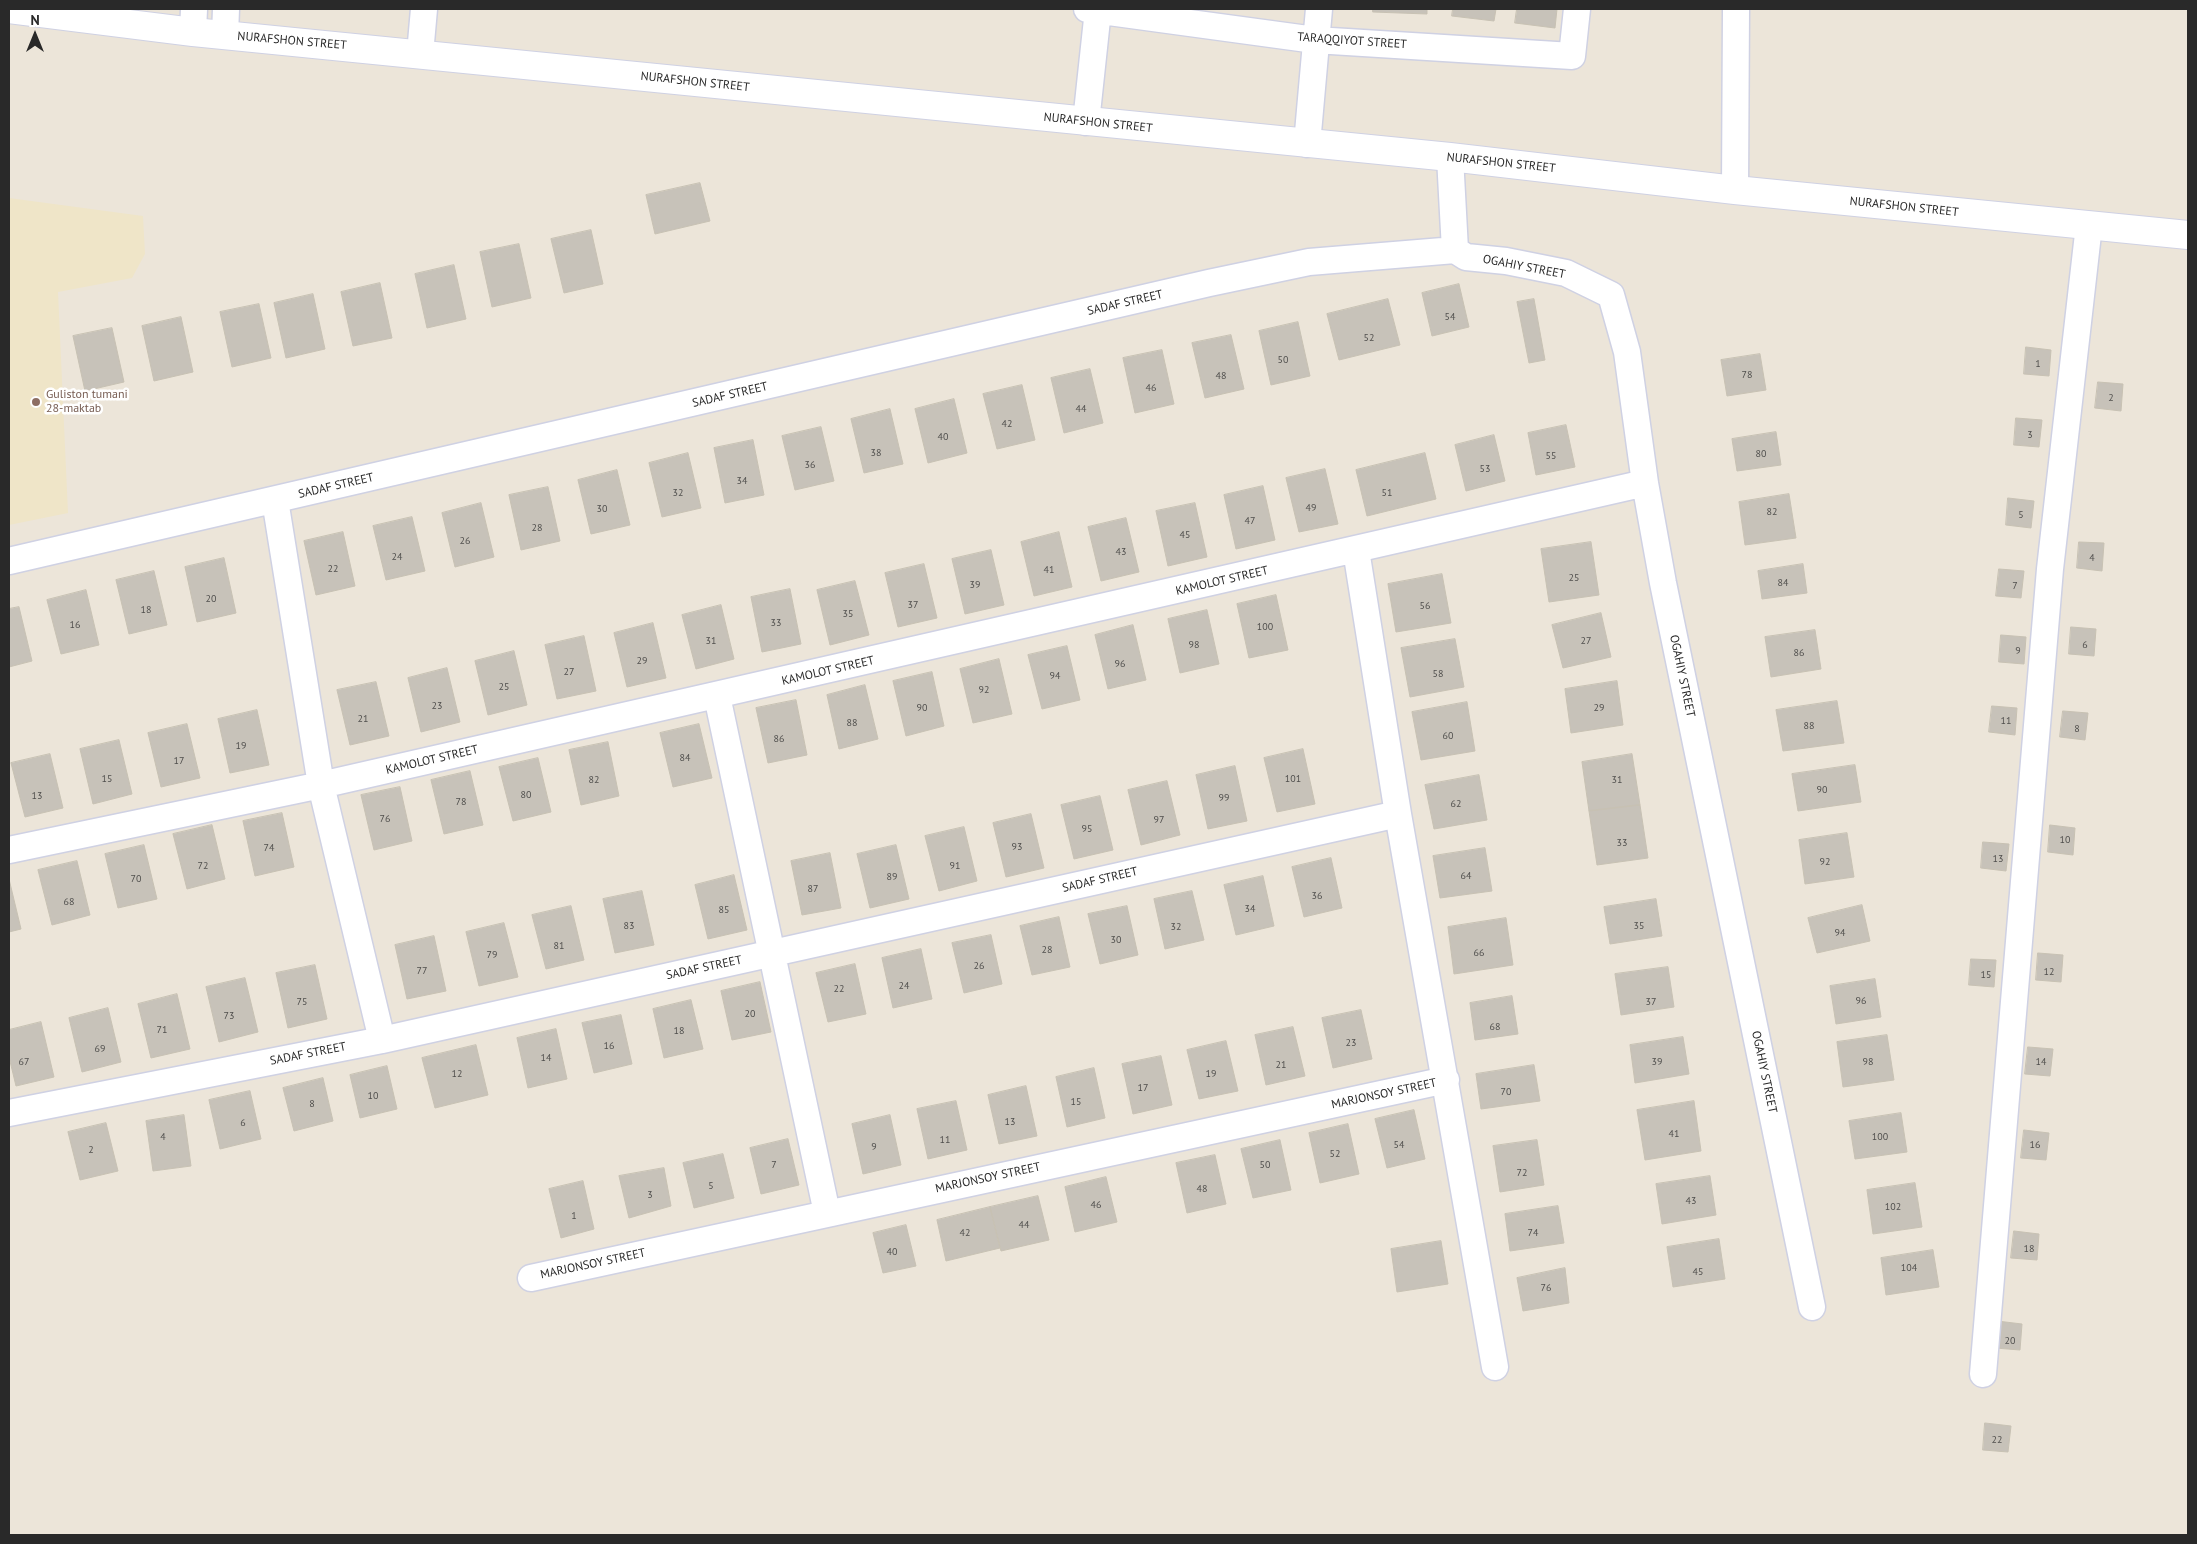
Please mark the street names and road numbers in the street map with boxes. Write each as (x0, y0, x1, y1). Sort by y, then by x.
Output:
street label: NURAFSHON STREET (237, 29, 347, 53)
street label: TARAQQIYOT STREET (1297, 30, 1407, 52)
street label: NURAFSHON STREET (640, 69, 750, 95)
street label: NURAFSHON STREET (1043, 110, 1153, 136)
street label: NURAFSHON STREET (1446, 150, 1556, 176)
street label: NURAFSHON STREET (1849, 194, 1959, 220)
street label: OGAHIY STREET (1482, 252, 1566, 282)
street label: SADAF STREET (1086, 287, 1164, 319)
street label: SADAF STREET (691, 379, 769, 411)
street label: SADAF STREET (297, 470, 375, 502)
street label: KAMOLOT STREET (1174, 563, 1270, 599)
street label: OGAHIY STREET (1666, 634, 1698, 718)
street label: KAMOLOT STREET (780, 653, 876, 689)
street label: KAMOLOT STREET (384, 742, 480, 778)
street label: SADAF STREET (1061, 864, 1139, 896)
street label: SADAF STREET (665, 953, 743, 983)
street label: OGAHIY STREET (1748, 1030, 1780, 1114)
street label: SADAF STREET (269, 1040, 347, 1068)
street label: MARJONSOY STREET (1330, 1076, 1438, 1112)
street label: MARJONSOY STREET (934, 1160, 1042, 1196)
street label: MARJONSOY STREET (539, 1246, 647, 1282)

